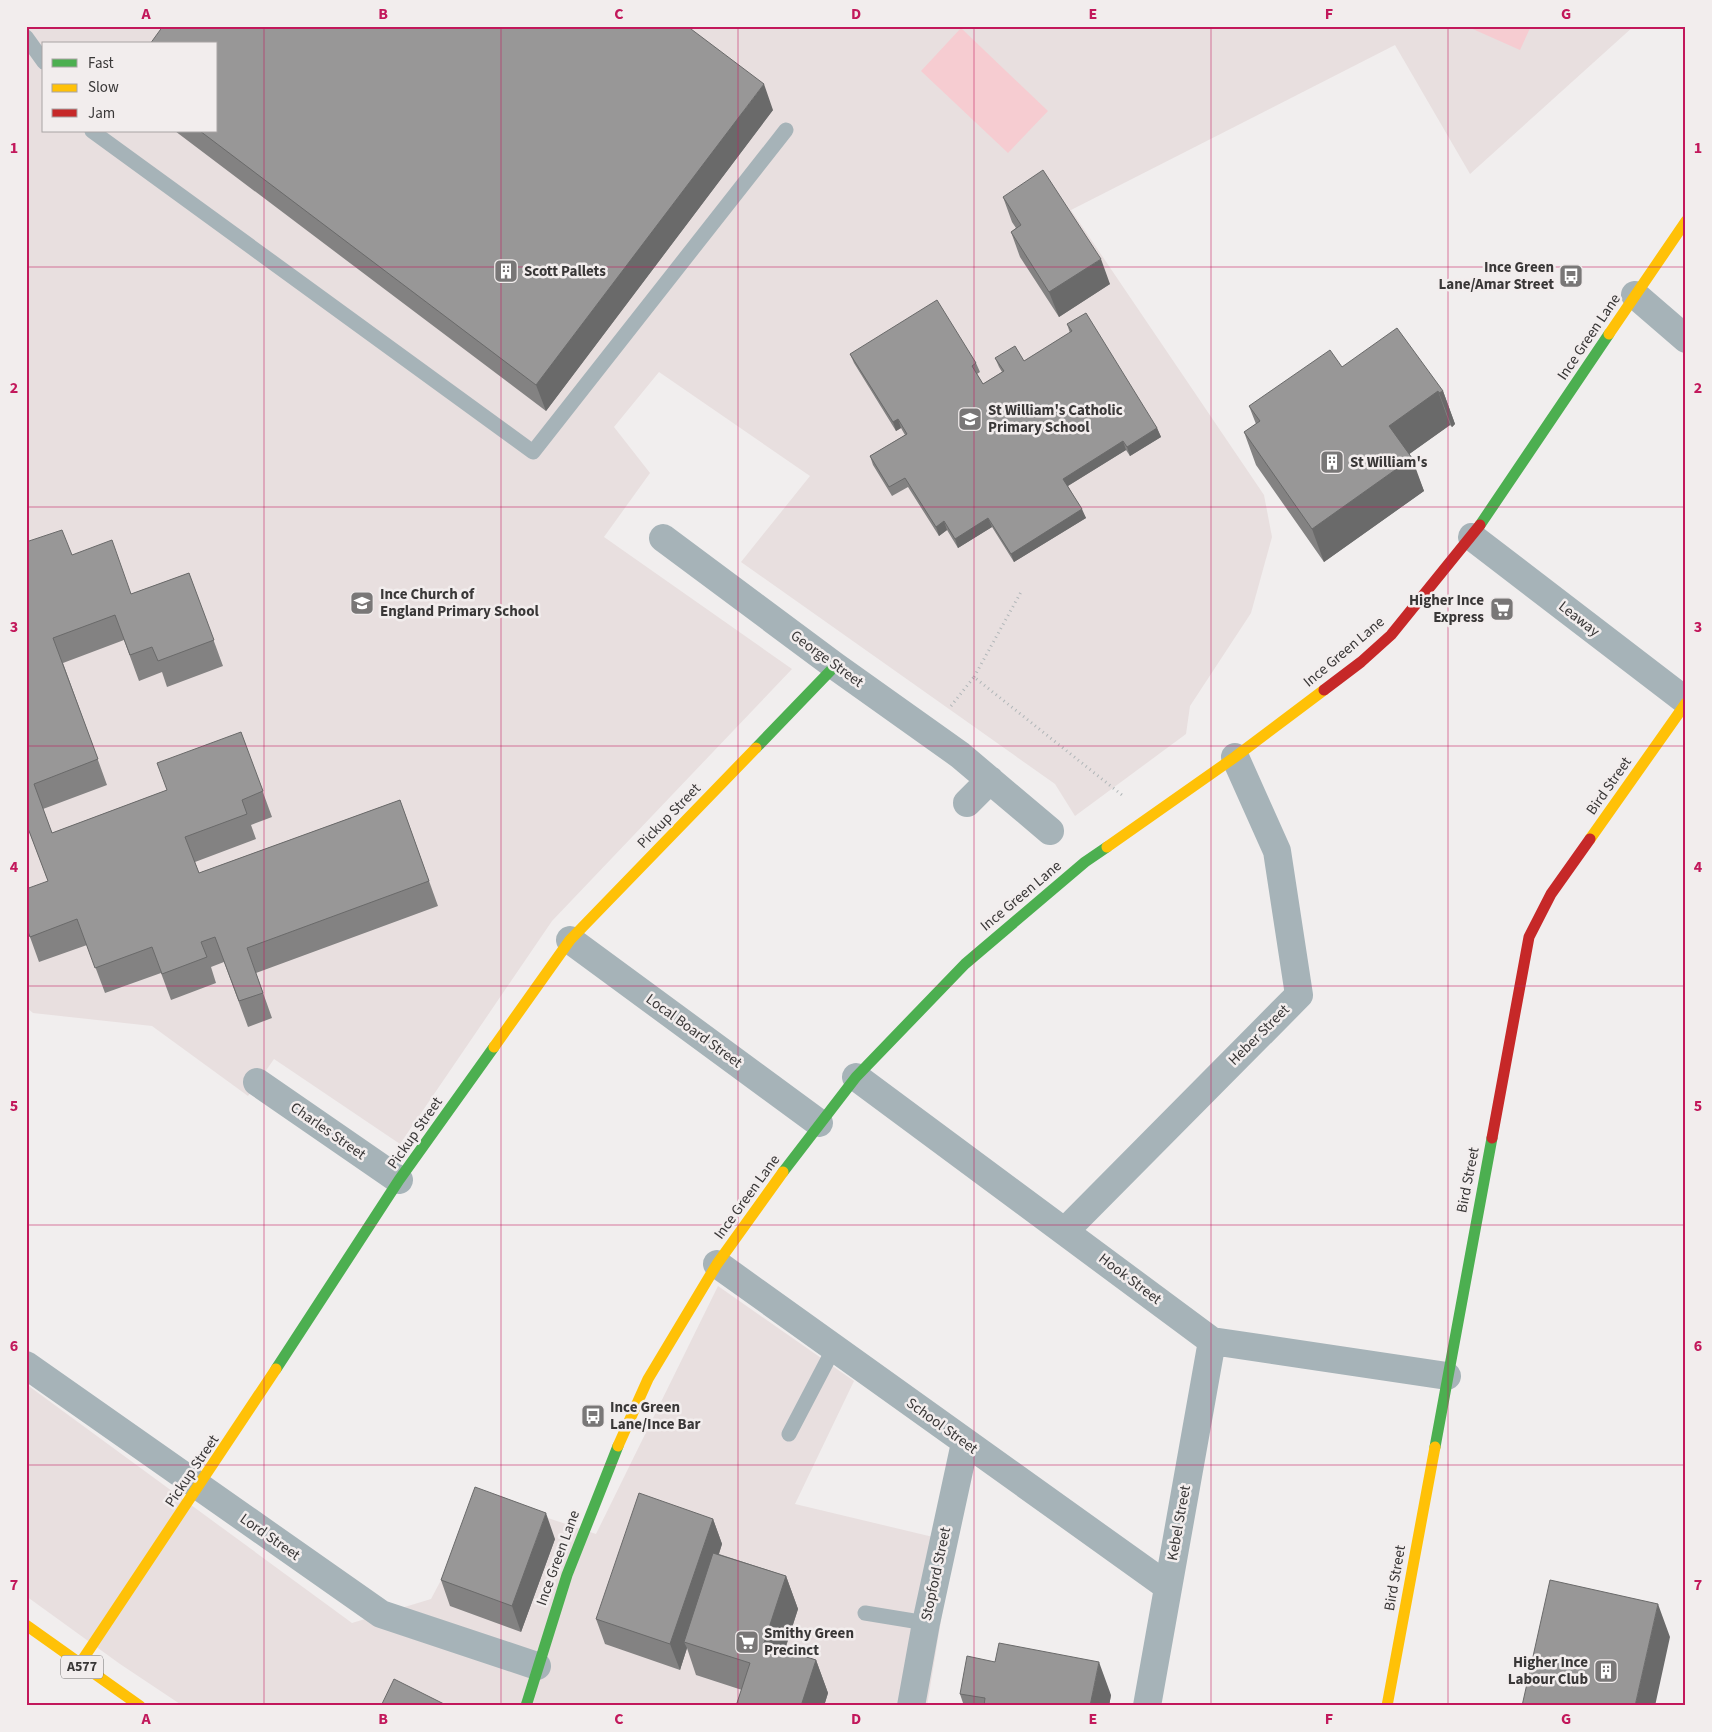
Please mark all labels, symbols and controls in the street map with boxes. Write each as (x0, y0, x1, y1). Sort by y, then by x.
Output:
text: A (140, 3, 151, 25)
text: B (378, 3, 388, 25)
text: C (614, 3, 624, 25)
text: D (851, 3, 861, 25)
text: E (1089, 3, 1097, 25)
text: F (1325, 3, 1333, 25)
text: G (1561, 3, 1571, 25)
legend (42, 42, 218, 132)
text: Fast (88, 53, 114, 74)
text: Slow (88, 77, 119, 98)
text: Jam (88, 103, 115, 124)
text: 1 (10, 137, 18, 159)
text: 1 (1694, 137, 1702, 159)
place label: Ince Green Lane/Amar Street (1439, 257, 1554, 295)
building icon: Scott Pallets (493, 258, 519, 284)
place label: Scott Pallets (524, 261, 606, 282)
bus stop icon: Ince Green Lane/Amar Street (1558, 263, 1584, 289)
street label: Ince Green Lane (1552, 290, 1626, 384)
text: 2 (10, 377, 18, 399)
text: 2 (1694, 377, 1702, 399)
place label: St William's Catholic Primary School (988, 400, 1123, 438)
school or university icon: St William's Catholic Primary School (957, 406, 983, 432)
building icon: St William's (1319, 449, 1345, 475)
place label: St William's (1350, 452, 1428, 473)
place label: Ince Church of England Primary School (380, 584, 539, 622)
school or university icon: Ince Church of England Primary School (349, 590, 375, 616)
place label: Higher Ince Express (1409, 590, 1484, 628)
supermarket icon: Higher Ince Express (1489, 596, 1515, 622)
street label: Leaway (1554, 596, 1604, 642)
street label: Ince Green Lane (1299, 612, 1389, 692)
text: 3 (10, 616, 18, 638)
text: 3 (1694, 616, 1702, 638)
street label: George Street (786, 625, 868, 693)
street label: Bird Street (1581, 753, 1637, 819)
street label: Pickup Street (633, 779, 705, 853)
text: 4 (10, 856, 19, 878)
street label: Ince Green Lane (976, 856, 1066, 936)
text: 4 (1694, 856, 1703, 878)
street label: Local Board Street (641, 989, 747, 1073)
street label: Heber Street (1224, 1000, 1294, 1070)
street label: Pickup Street (383, 1093, 447, 1173)
text: 5 (10, 1095, 18, 1117)
text: 5 (1694, 1095, 1702, 1117)
street label: Charles Street (286, 1097, 370, 1165)
street label: Bird Street (1451, 1145, 1485, 1215)
street label: Ince Green Lane (709, 1150, 785, 1244)
street label: Hook Street (1094, 1248, 1166, 1310)
text: 6 (10, 1335, 18, 1357)
text: 6 (1694, 1335, 1702, 1357)
street label: School Street (902, 1393, 982, 1459)
place label: Ince Green Lane/Ince Bar (610, 1397, 701, 1435)
bus stop icon: Ince Green Lane/Ince Bar (580, 1403, 606, 1429)
street label: Pickup Street (160, 1431, 224, 1511)
street label: Kebel Street (1162, 1484, 1196, 1562)
street label: Ince Green Lane (531, 1507, 585, 1609)
street label: Lord Street (236, 1509, 304, 1565)
street label: Stopford Street (916, 1525, 956, 1623)
street label: Bird Street (1379, 1543, 1411, 1613)
text: 7 (10, 1574, 18, 1596)
text: 7 (1694, 1574, 1702, 1596)
place label: Smithy Green Precinct (764, 1623, 854, 1661)
supermarket icon: Smithy Green Precinct (734, 1629, 760, 1655)
place label: Higher Ince Labour Club (1508, 1652, 1588, 1690)
road number: A577 (61, 1655, 103, 1678)
building icon: Higher Ince Labour Club (1593, 1658, 1619, 1684)
text: A (140, 1708, 151, 1730)
text: B (378, 1708, 388, 1730)
text: C (614, 1708, 624, 1730)
text: D (851, 1708, 861, 1730)
text: E (1089, 1708, 1097, 1730)
text: F (1325, 1708, 1333, 1730)
text: G (1561, 1708, 1571, 1730)

